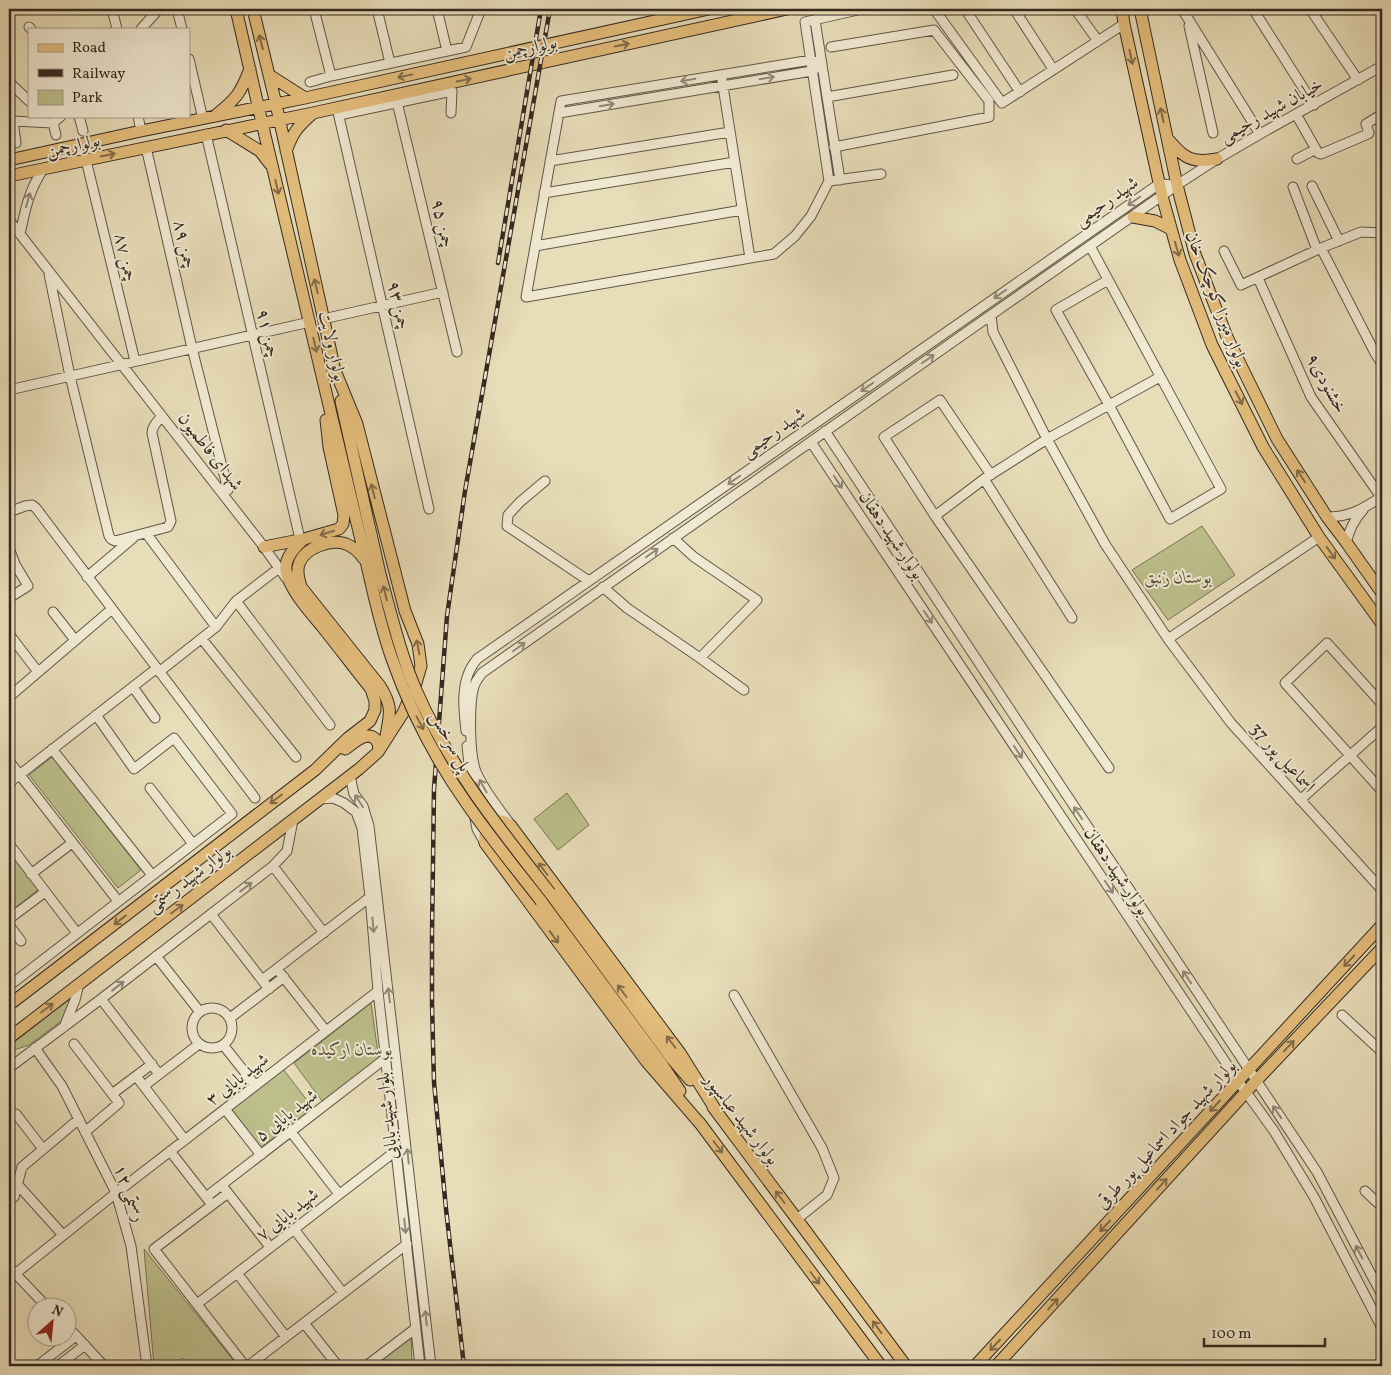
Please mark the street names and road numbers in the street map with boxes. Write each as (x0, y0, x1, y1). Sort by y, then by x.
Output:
street label: بولوارچمن (501, 31, 559, 66)
street label: خیابان شهید رحیمی (1215, 73, 1328, 150)
street label: بولوارچمن (44, 129, 102, 164)
street label: شهید رحیمی (1070, 171, 1144, 233)
street label: چمن ۹۵ (424, 197, 459, 250)
street label: چمن ۸۹ (166, 218, 201, 271)
street label: بولوار میرزا کوچک خان (1178, 228, 1253, 371)
street label: چمن ۸۷ (107, 231, 142, 284)
street label: چمن ۹۳ (380, 279, 415, 332)
street label: چمن ۹۱ (249, 307, 284, 360)
street label: بولوار ولایت (311, 309, 352, 384)
street label: خشنودی۹ (1299, 349, 1352, 418)
street label: شهید رحیمی (737, 402, 811, 464)
street label: شهدای فاطمیون (171, 408, 248, 496)
street label: بولوار شهید دهقان (852, 487, 930, 585)
street label: پل سرخس (423, 707, 477, 778)
street label: اسماعیل پور 37 (1243, 717, 1320, 799)
street label: بولوار شهید دهقان (1077, 823, 1155, 921)
street label: بولوار شهید رستمی (143, 839, 237, 919)
street label: شهید بابایی ۳ (201, 1048, 275, 1113)
street label: بولوار شهید جواد اسماعیل پور طرقی (1091, 1055, 1243, 1215)
street label: بولوار شهید عباسپور (696, 1067, 784, 1171)
street label: بلوار شهید بابایی (371, 1071, 406, 1161)
street label: شهید بابایی ۵ (250, 1084, 324, 1149)
street label: رستمی ۱۲ (106, 1161, 151, 1226)
street label: شهید بابایی ۷ (251, 1183, 325, 1248)

